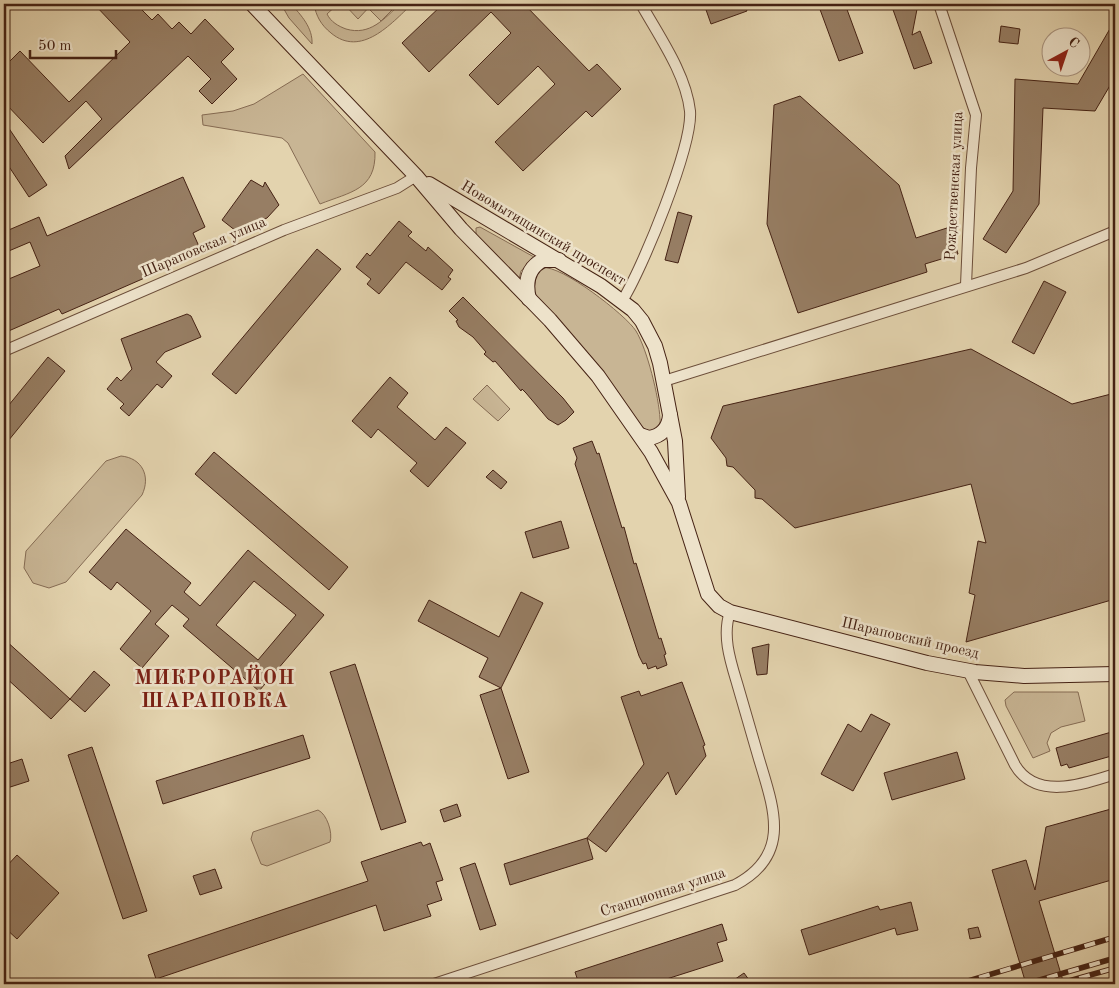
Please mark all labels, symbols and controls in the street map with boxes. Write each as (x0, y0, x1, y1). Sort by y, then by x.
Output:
scale bar (30, 28, 116, 60)
north arrow (1042, 28, 1092, 78)
text: С (1066, 34, 1082, 51)
text: 50 m (38, 39, 72, 54)
street label: Рождественская улица (944, 110, 966, 261)
street label: Новомытищинский проспект (458, 179, 628, 289)
street label: Шараповская улица (139, 215, 269, 281)
street label: Шараповский проезд (840, 616, 981, 662)
district label: МИКРОРАЙОН ШАРАПОВКА (134, 664, 296, 712)
street label: Станционная улица (599, 865, 728, 920)

